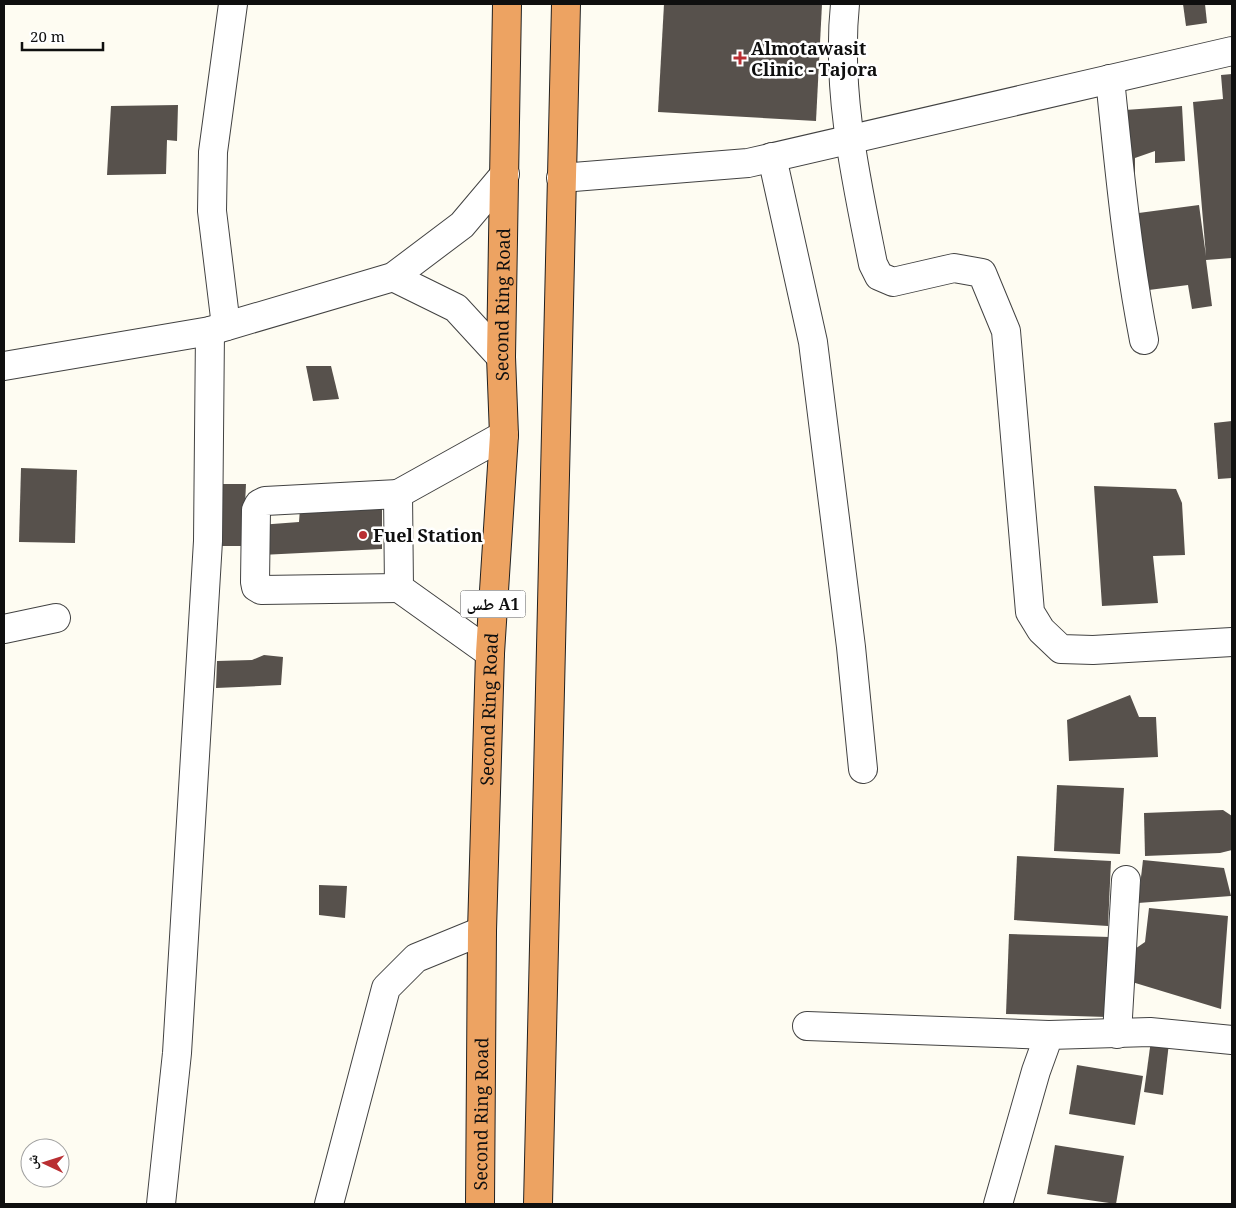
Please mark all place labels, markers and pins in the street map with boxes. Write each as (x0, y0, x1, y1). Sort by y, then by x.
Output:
place label: Almotawasit Clinic - Tajora (751, 36, 878, 81)
marker: Almotawasit Clinic - Tajora (733, 51, 747, 65)
place label: Fuel Station (373, 523, 483, 547)
marker: Fuel Station (357, 529, 369, 541)

